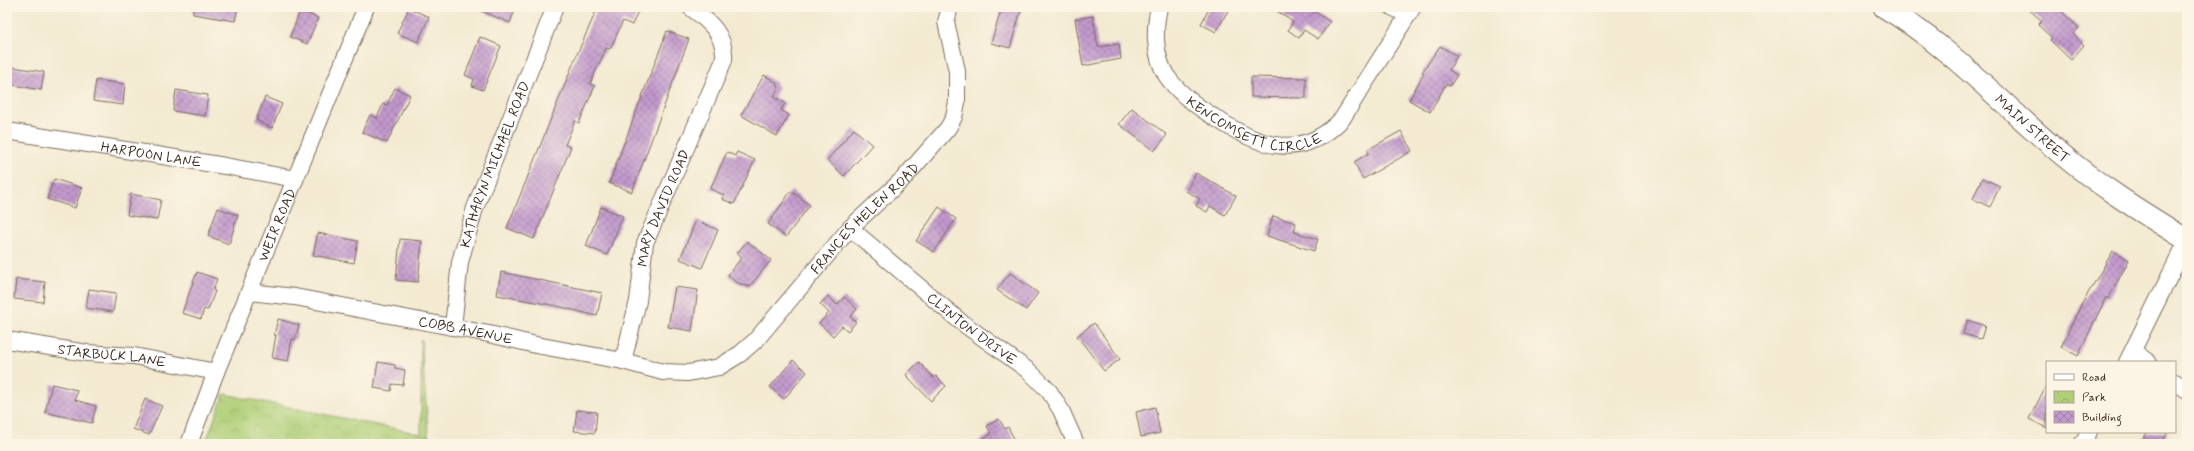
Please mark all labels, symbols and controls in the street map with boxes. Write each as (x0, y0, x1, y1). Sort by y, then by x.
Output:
street label: KATHARYN MICHAEL ROAD (456, 79, 535, 250)
street label: MAIN STREET (1991, 91, 2073, 167)
street label: KENCOMSETT CIRCLE (1182, 93, 1325, 156)
street label: HARPOON LANE (99, 138, 203, 172)
street label: MARY DAVID ROAD (634, 147, 694, 268)
street label: FRANCES HELEN ROAD (807, 159, 924, 278)
street label: WEIR ROAD (254, 186, 300, 265)
street label: CLINTON DRIVE (923, 289, 1020, 369)
street label: COBB AVENUE (417, 313, 514, 349)
street label: STARBUCK LANE (56, 340, 167, 372)
legend (2046, 361, 2176, 433)
text: Road (2082, 370, 2106, 386)
text: Park (2082, 390, 2106, 406)
text: Building (2082, 410, 2122, 427)

